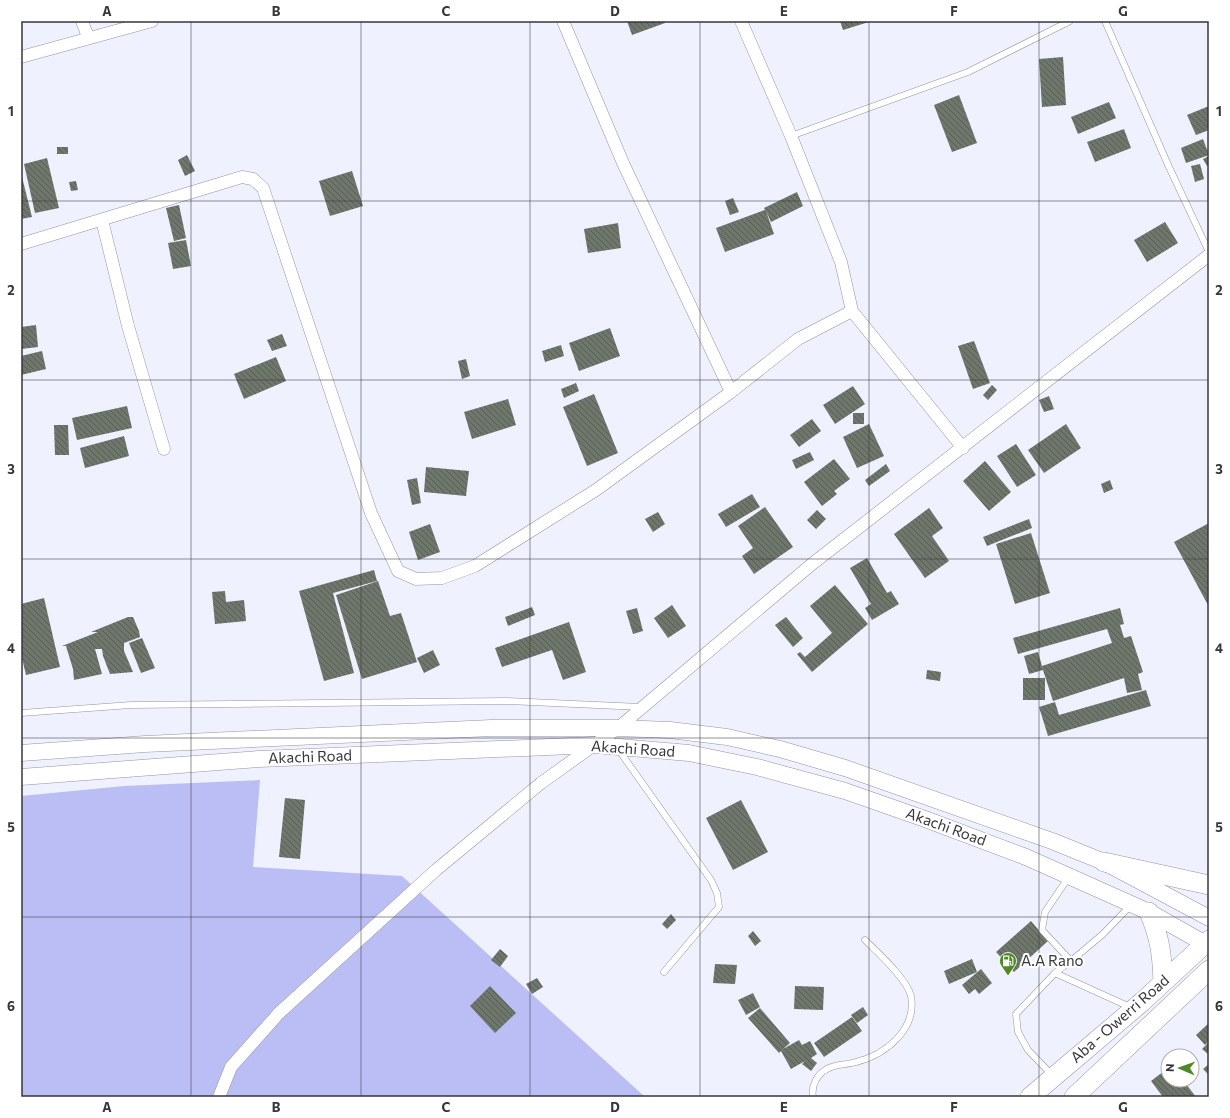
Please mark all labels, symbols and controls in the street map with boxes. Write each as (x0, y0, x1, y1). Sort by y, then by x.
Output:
text: A (102, 3, 112, 19)
text: B (272, 3, 281, 19)
text: C (442, 3, 451, 19)
text: D (610, 3, 620, 19)
text: E (780, 3, 788, 19)
text: F (950, 3, 958, 19)
text: G (1118, 3, 1128, 19)
text: 1 (8, 103, 14, 119)
text: 1 (1216, 103, 1222, 119)
text: 2 (7, 282, 15, 298)
text: 2 (1215, 282, 1223, 298)
text: 3 (7, 461, 15, 477)
text: 3 (1215, 461, 1223, 477)
text: 4 (7, 640, 15, 656)
text: 4 (1215, 640, 1223, 656)
street label: Akachi Road (590, 736, 676, 760)
street label: Akachi Road (268, 746, 352, 766)
street label: Akachi Road (904, 803, 989, 849)
text: 5 (7, 819, 15, 835)
text: 5 (1215, 819, 1223, 835)
fuel station icon: A.A Rano (998, 951, 1018, 976)
place label: A.A Rano (1021, 951, 1084, 969)
street label: Aba - Owerri Road (1066, 971, 1172, 1066)
text: 6 (7, 998, 15, 1014)
text: 6 (1215, 998, 1223, 1014)
north arrow (1160, 1048, 1200, 1088)
text: N (1163, 1063, 1176, 1072)
text: A (102, 1099, 112, 1115)
text: B (272, 1099, 281, 1115)
text: C (442, 1099, 451, 1115)
text: D (610, 1099, 620, 1115)
text: E (780, 1099, 788, 1115)
text: F (950, 1099, 958, 1115)
text: G (1118, 1099, 1128, 1115)

